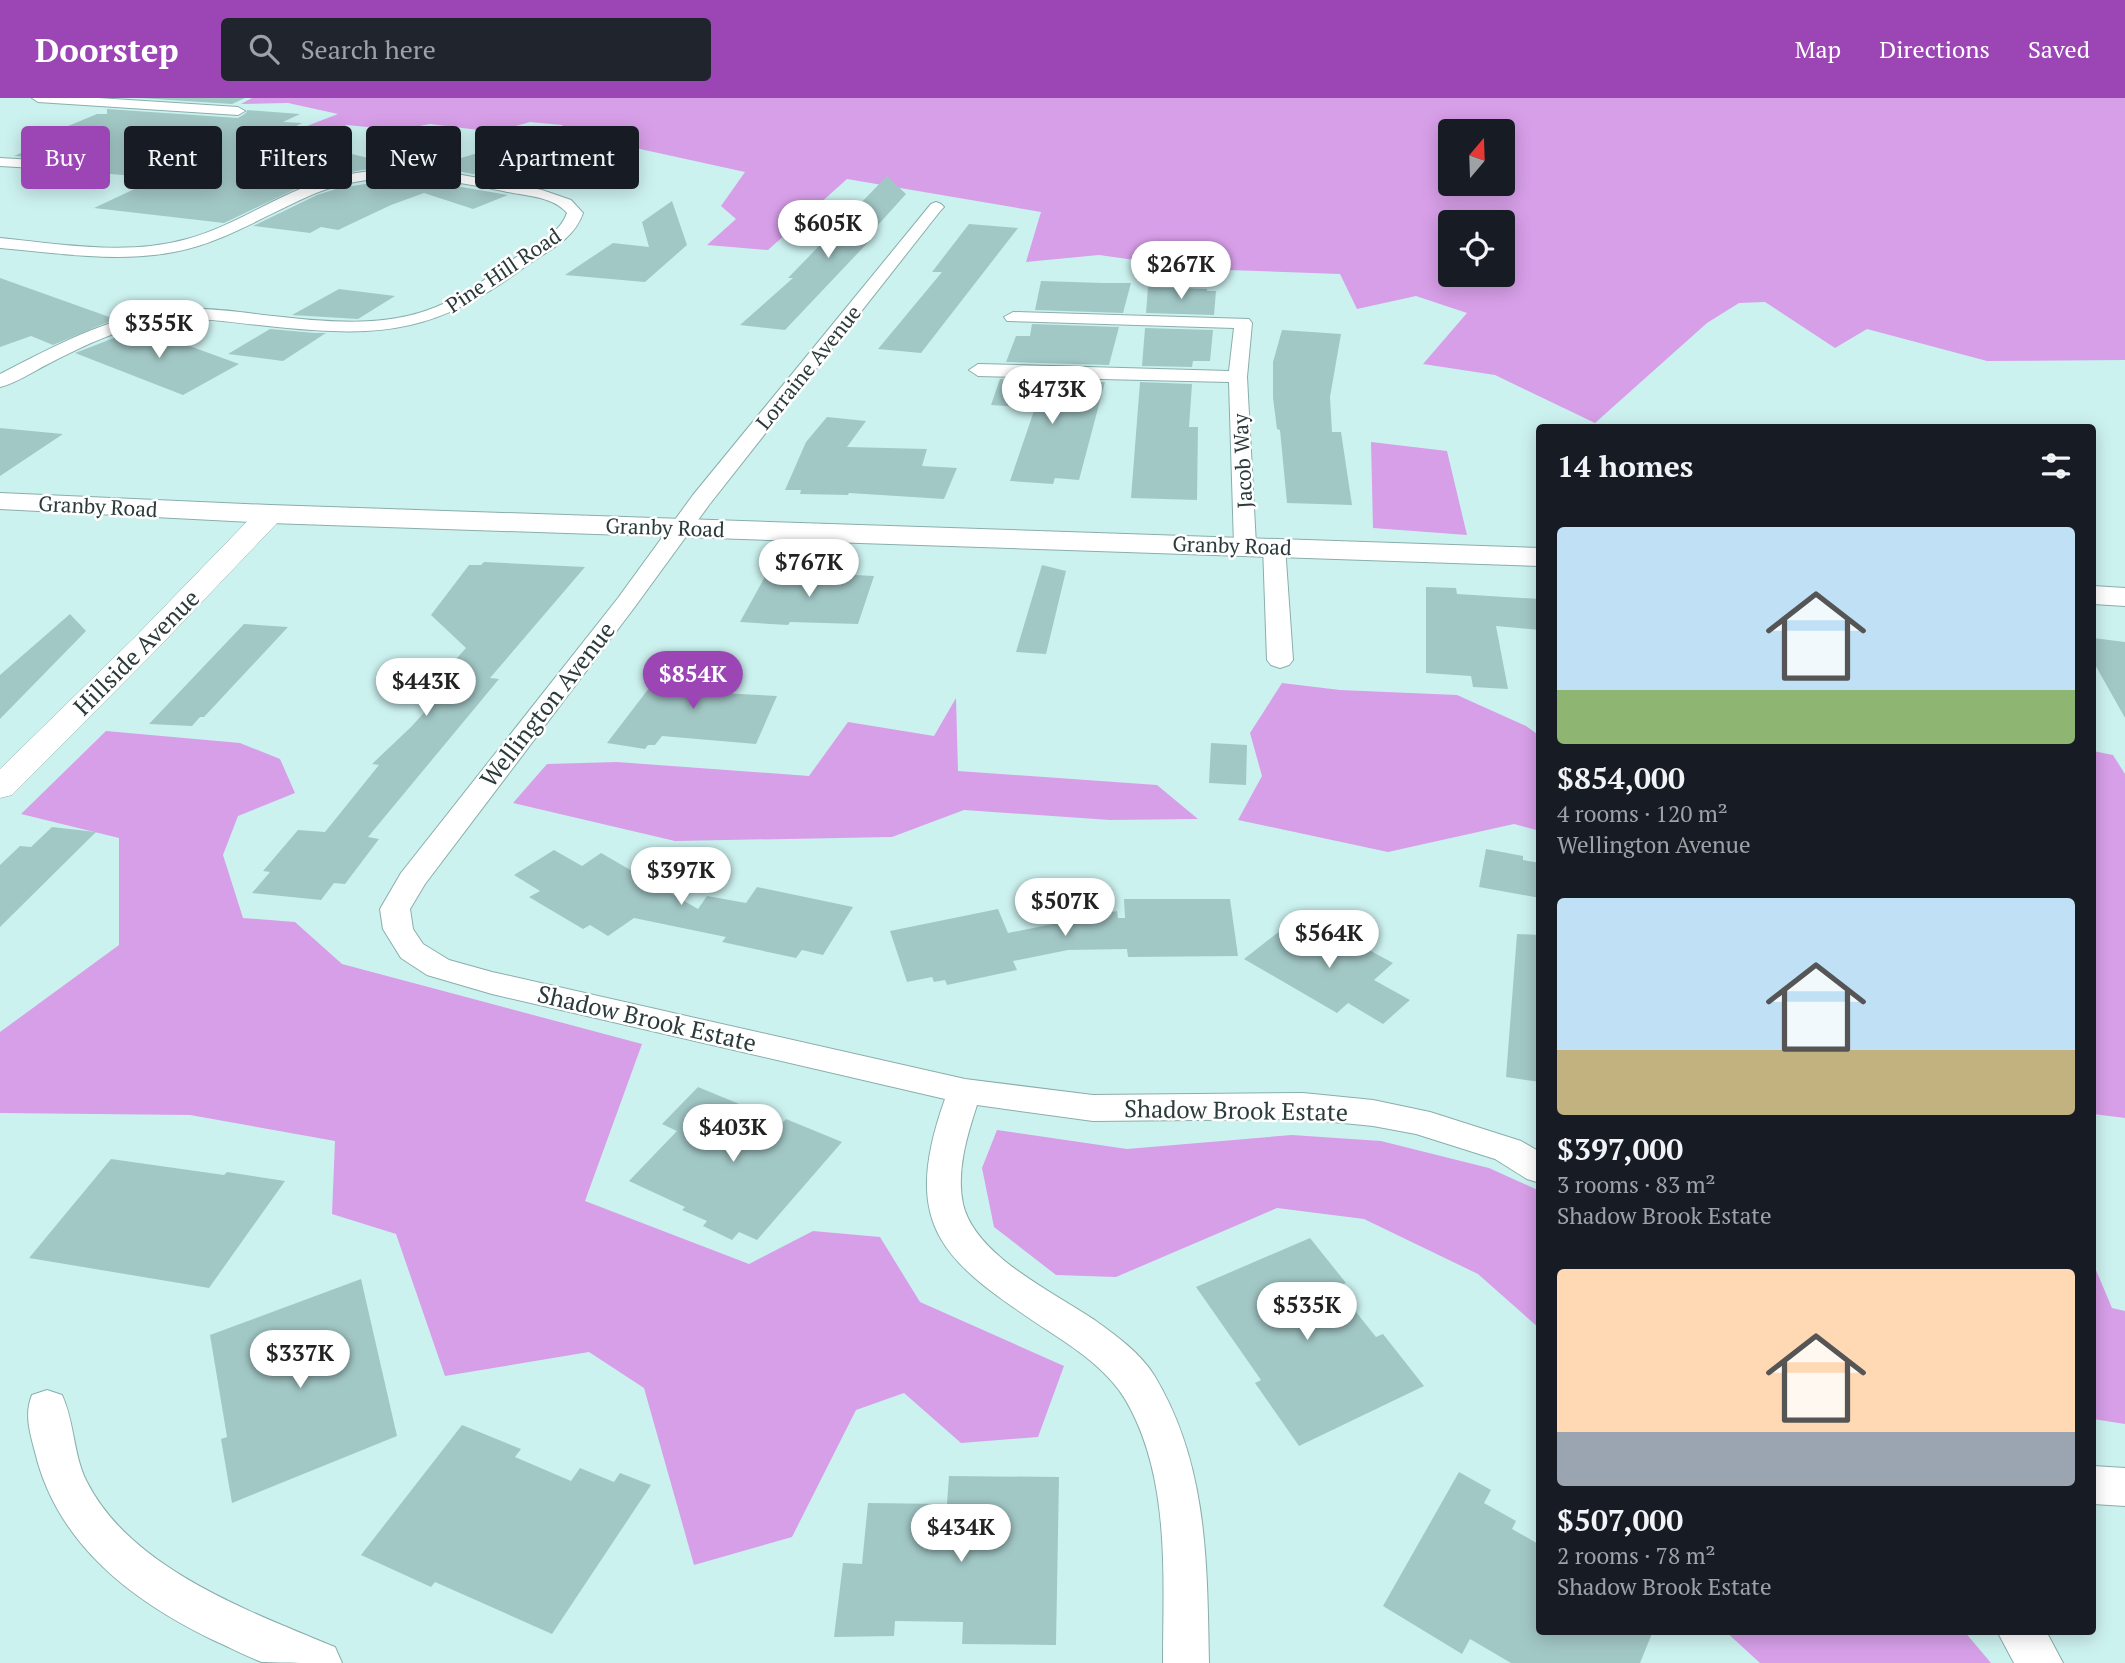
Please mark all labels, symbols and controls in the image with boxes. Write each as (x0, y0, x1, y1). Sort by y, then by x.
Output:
search box (221, 18, 711, 81)
text: Doorstep (35, 28, 179, 71)
icon: search (245, 30, 283, 68)
text: Search here (301, 32, 436, 66)
text: Map (1795, 33, 1841, 65)
text: Directions (1879, 33, 1990, 65)
text: Saved (2028, 33, 2090, 65)
north arrow (1438, 119, 1516, 196)
map controls (1438, 119, 1515, 287)
chip: Buy (21, 126, 110, 189)
chip: Rent (124, 126, 222, 189)
chip: Filters (236, 126, 352, 189)
chip: New (366, 126, 461, 189)
chip: Apartment (475, 126, 639, 189)
pin: $605K (779, 200, 877, 260)
text: $605K (794, 207, 862, 238)
button: locate (1438, 210, 1515, 287)
street label: Pine Hill Road (440, 221, 566, 319)
pin: $267K (1132, 242, 1230, 301)
text: $267K (1147, 248, 1215, 279)
street label: Lorraine Avenue (749, 299, 867, 435)
pin: $355K (110, 300, 208, 360)
text: $355K (125, 307, 193, 338)
pin: $473K (1003, 366, 1101, 426)
text: $473K (1018, 373, 1086, 404)
street label: Jacob Way (1226, 413, 1258, 509)
text: 14 homes (1557, 446, 1693, 486)
icon: filters (2037, 447, 2075, 485)
street label: Granby Road (38, 489, 159, 523)
street label: Granby Road (605, 511, 725, 543)
street label: Granby Road (1172, 529, 1292, 561)
pin: $767K (760, 540, 858, 599)
text: $767K (775, 546, 843, 577)
icon: home (1753, 573, 1879, 699)
street label: Hillside Avenue (66, 582, 206, 722)
street label: Wellington Avenue (472, 615, 622, 793)
pin: $854K (644, 652, 742, 711)
pin: $443K (377, 658, 475, 718)
text: $854K (659, 658, 727, 689)
text: $443K (392, 665, 460, 696)
text: $854,000 (1557, 758, 1685, 798)
text: 4 rooms · 120 m² (1557, 798, 1728, 829)
text: Wellington Avenue (1557, 829, 1750, 860)
pin: $397K (632, 848, 730, 907)
text: $397K (647, 854, 715, 885)
pin: $507K (1016, 878, 1114, 938)
text: $507K (1031, 885, 1099, 916)
pin: $564K (1280, 910, 1378, 970)
text: $564K (1295, 917, 1363, 948)
icon: home (1753, 944, 1879, 1070)
street label: Shadow Brook Estate (534, 977, 760, 1059)
street label: Shadow Brook Estate (1124, 1092, 1348, 1128)
pin: $403K (684, 1104, 782, 1164)
text: $403K (699, 1111, 767, 1142)
text: $397,000 (1557, 1129, 1683, 1169)
text: 3 rooms · 83 m² (1557, 1169, 1716, 1200)
text: Shadow Brook Estate (1557, 1200, 1771, 1231)
pin: $535K (1258, 1282, 1356, 1342)
text: $535K (1273, 1289, 1341, 1320)
icon: home (1753, 1315, 1879, 1441)
pin: $337K (251, 1330, 349, 1390)
text: $337K (266, 1337, 334, 1368)
text: $507,000 (1557, 1500, 1683, 1540)
pin: $434K (912, 1504, 1010, 1564)
text: $434K (927, 1511, 995, 1542)
text: 2 rooms · 78 m² (1557, 1540, 1716, 1571)
text: Shadow Brook Estate (1557, 1571, 1771, 1602)

